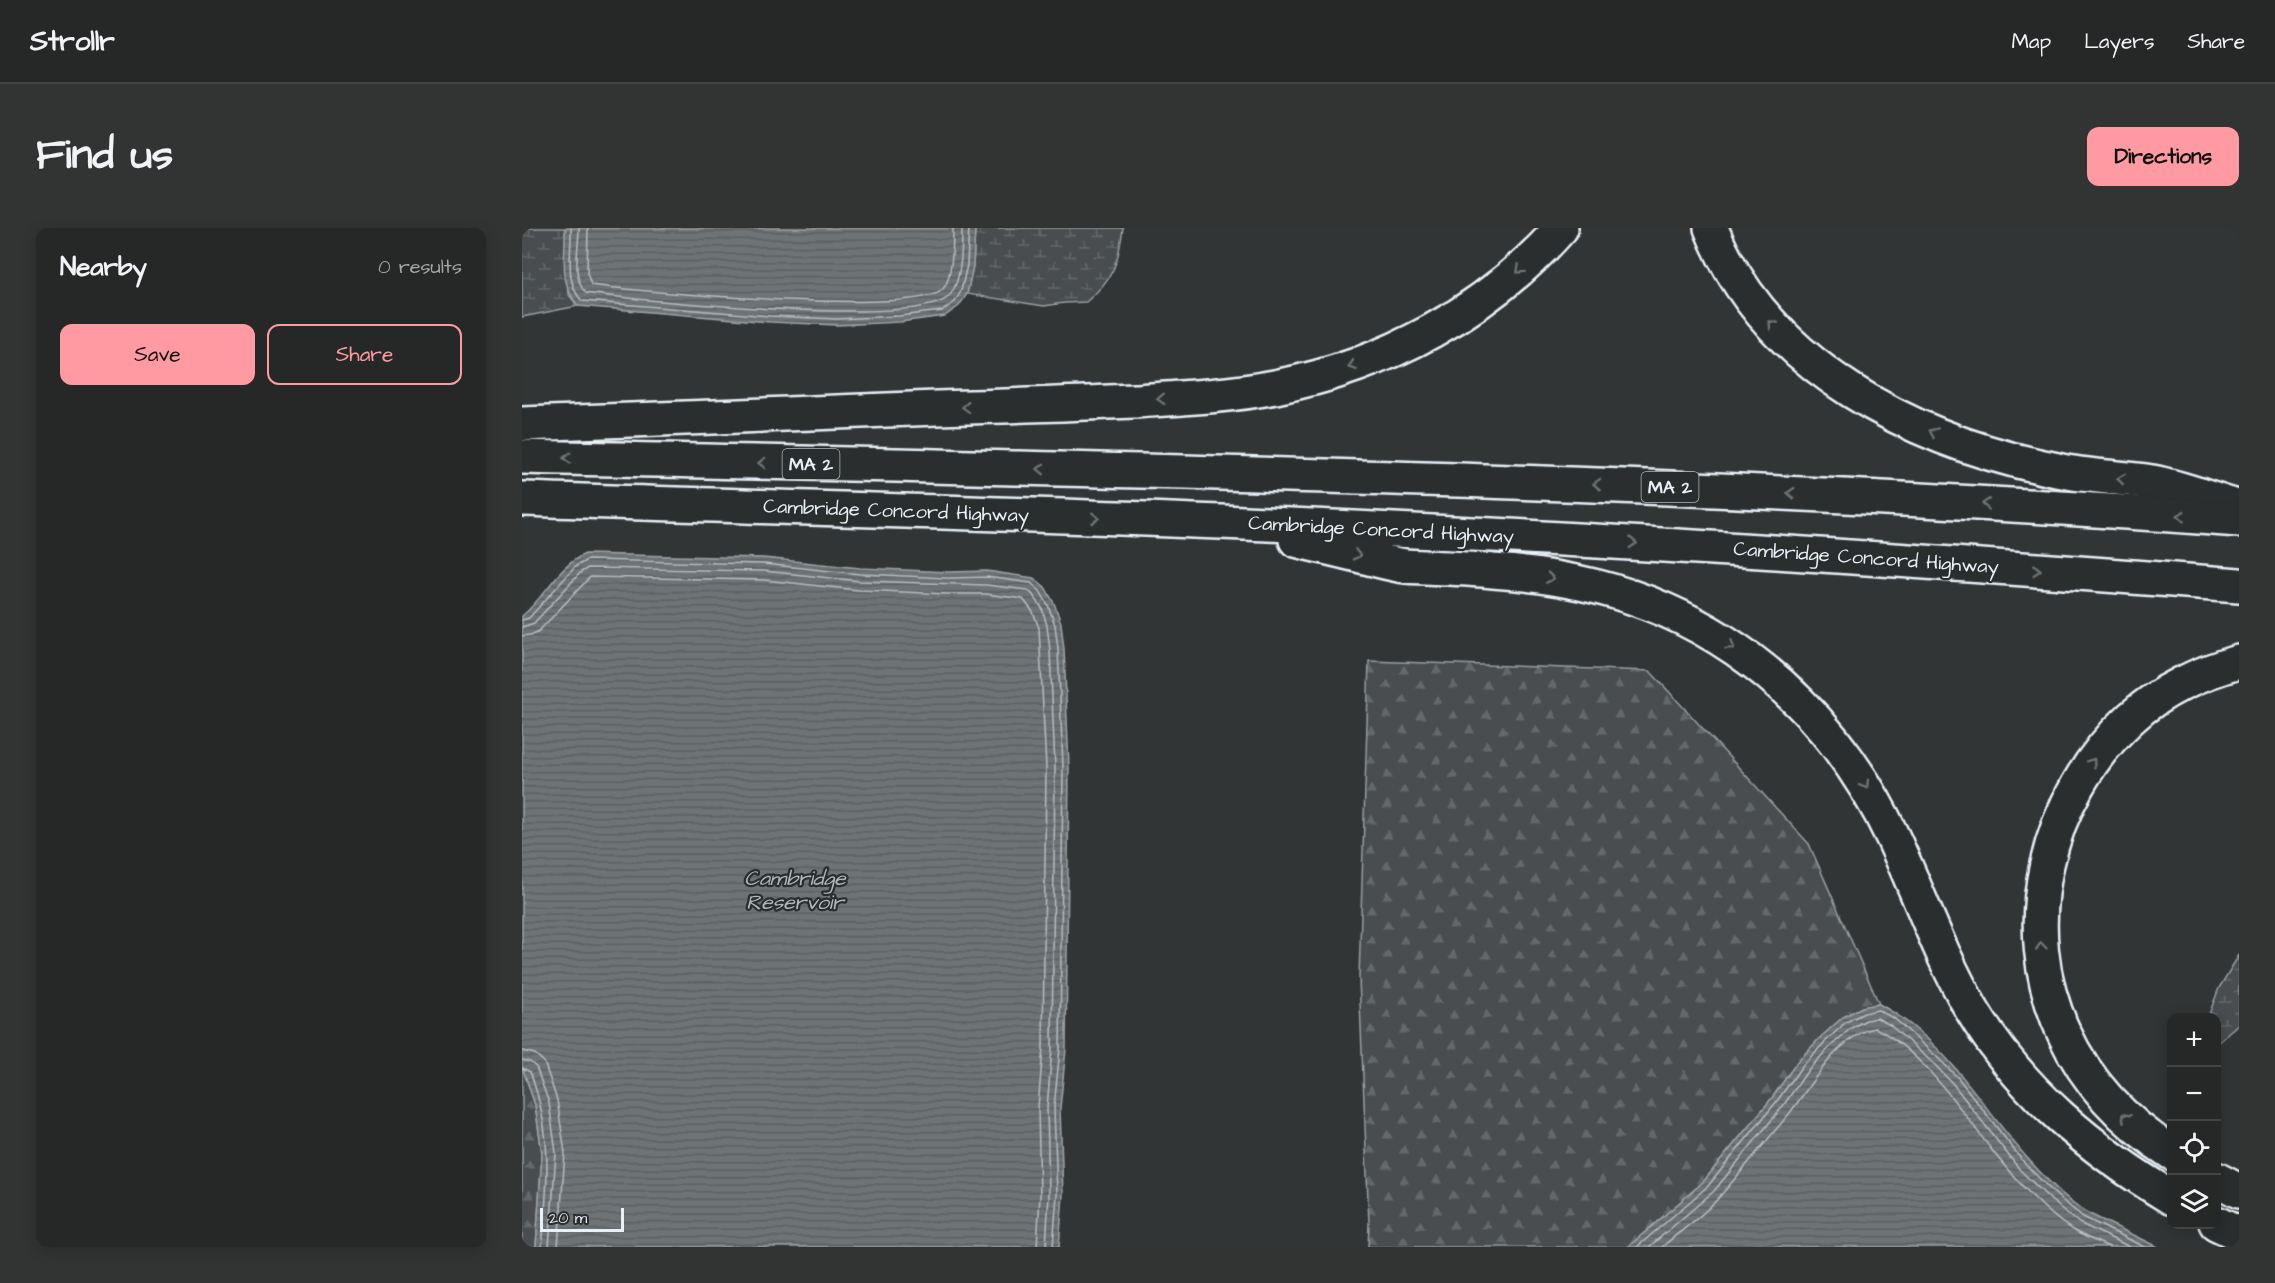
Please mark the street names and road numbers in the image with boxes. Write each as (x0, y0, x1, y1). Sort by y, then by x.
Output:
road number: MA 2 (782, 449, 840, 479)
road number: MA 2 (1642, 472, 1698, 502)
street label: Cambridge Concord Highway (763, 492, 1029, 531)
street label: Cambridge Concord Highway (1247, 509, 1515, 552)
street label: Cambridge Concord Highway (1732, 535, 2000, 582)

